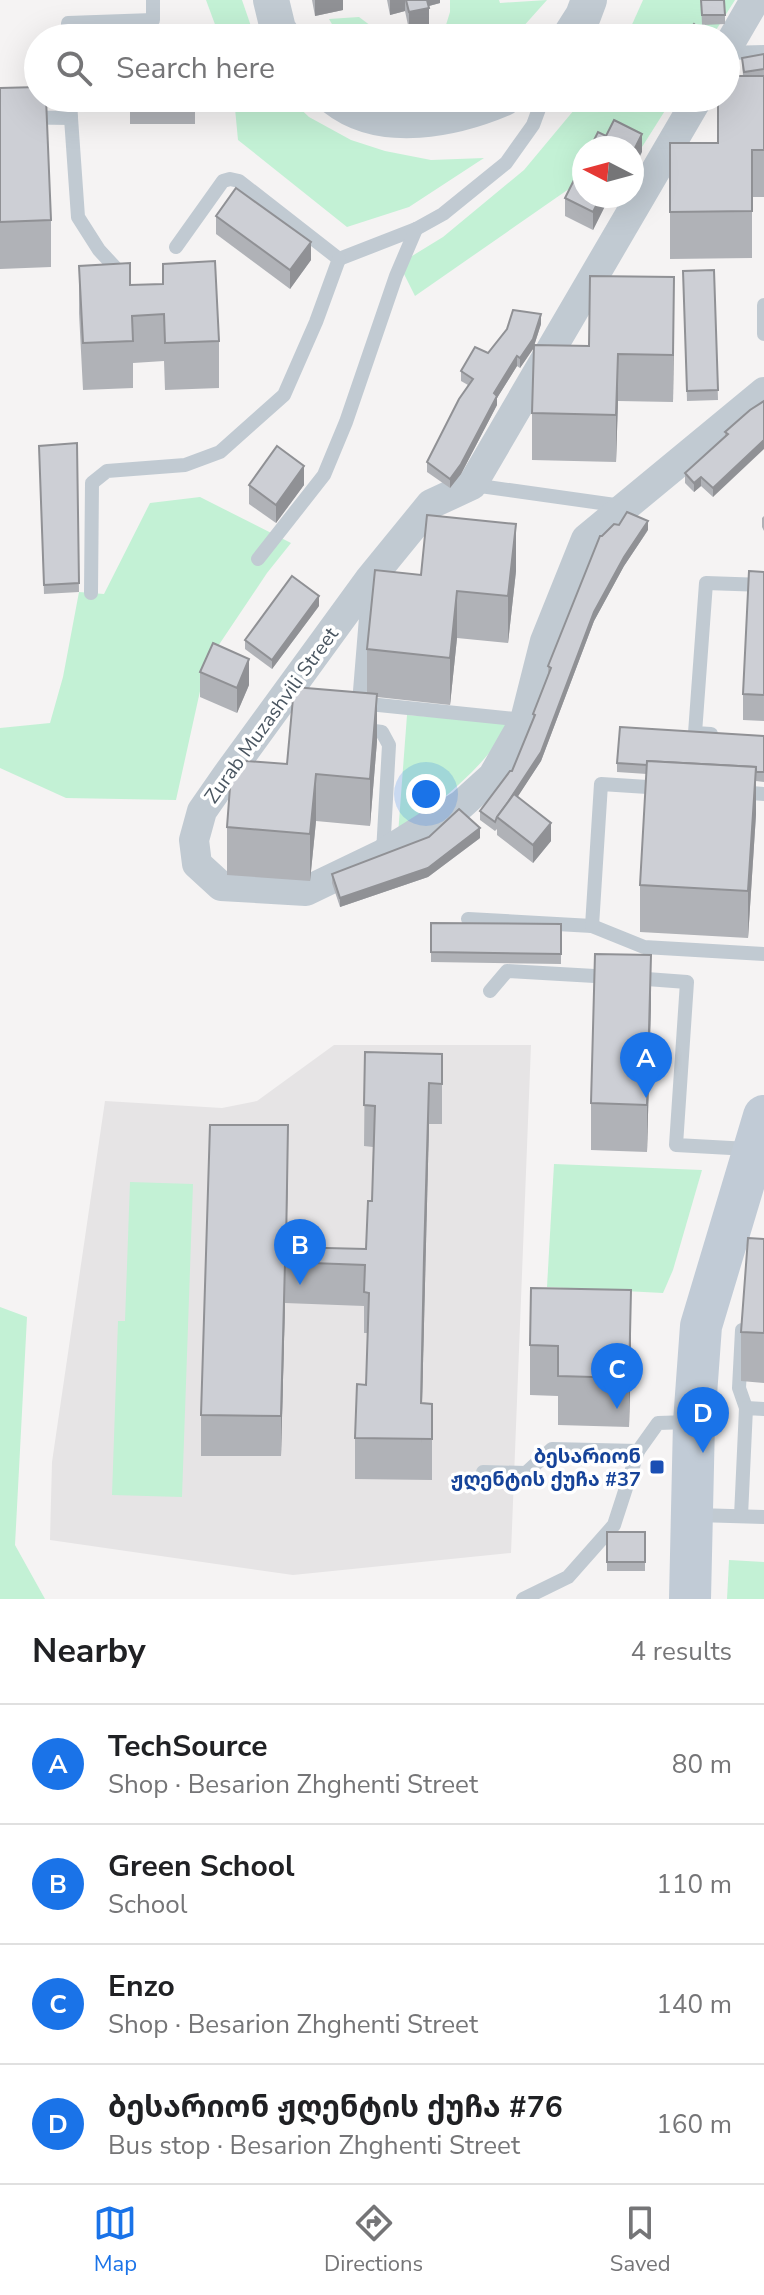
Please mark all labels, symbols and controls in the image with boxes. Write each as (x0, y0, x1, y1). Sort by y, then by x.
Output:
search box (24, 24, 740, 112)
icon: search (52, 46, 96, 90)
text: Search here (116, 48, 275, 89)
north arrow (572, 136, 644, 208)
street label: Zurab Muzashvili Street (198, 621, 345, 809)
your location (406, 774, 446, 814)
pin: A (620, 1032, 672, 1098)
pin: B (274, 1219, 326, 1285)
pin: C (591, 1343, 643, 1409)
pin: D (677, 1387, 729, 1453)
place label: ბესარიონ ჟღენტის ქუჩა #37 (451, 1443, 641, 1493)
marker: ბესარიონ ჟღენტის ქუჩა #37 (648, 1458, 666, 1476)
text: Nearby (32, 1628, 146, 1674)
text: 4 results (631, 1634, 732, 1669)
text: TechSource (108, 1726, 267, 1767)
text: A (48, 1747, 68, 1782)
text: 80 m (672, 1747, 732, 1782)
text: Shop · Besarion Zhghenti Street (108, 1767, 478, 1802)
text: Green School (108, 1846, 295, 1887)
text: B (49, 1867, 67, 1902)
text: 110 m (656, 1867, 732, 1902)
text: School (108, 1887, 187, 1922)
text: Enzo (108, 1966, 175, 2007)
text: C (49, 1987, 67, 2022)
text: 140 m (656, 1987, 732, 2022)
text: Shop · Besarion Zhghenti Street (108, 2007, 478, 2042)
text: ბესარიონ ჟღენტის ქუჩა #76 (108, 2087, 563, 2128)
text: D (48, 2107, 68, 2142)
text: 160 m (656, 2107, 732, 2142)
text: Bus stop · Besarion Zhghenti Street (108, 2128, 520, 2163)
tab: Map (93, 2201, 137, 2279)
tab: Directions (324, 2201, 423, 2279)
tab: Saved (610, 2201, 671, 2279)

